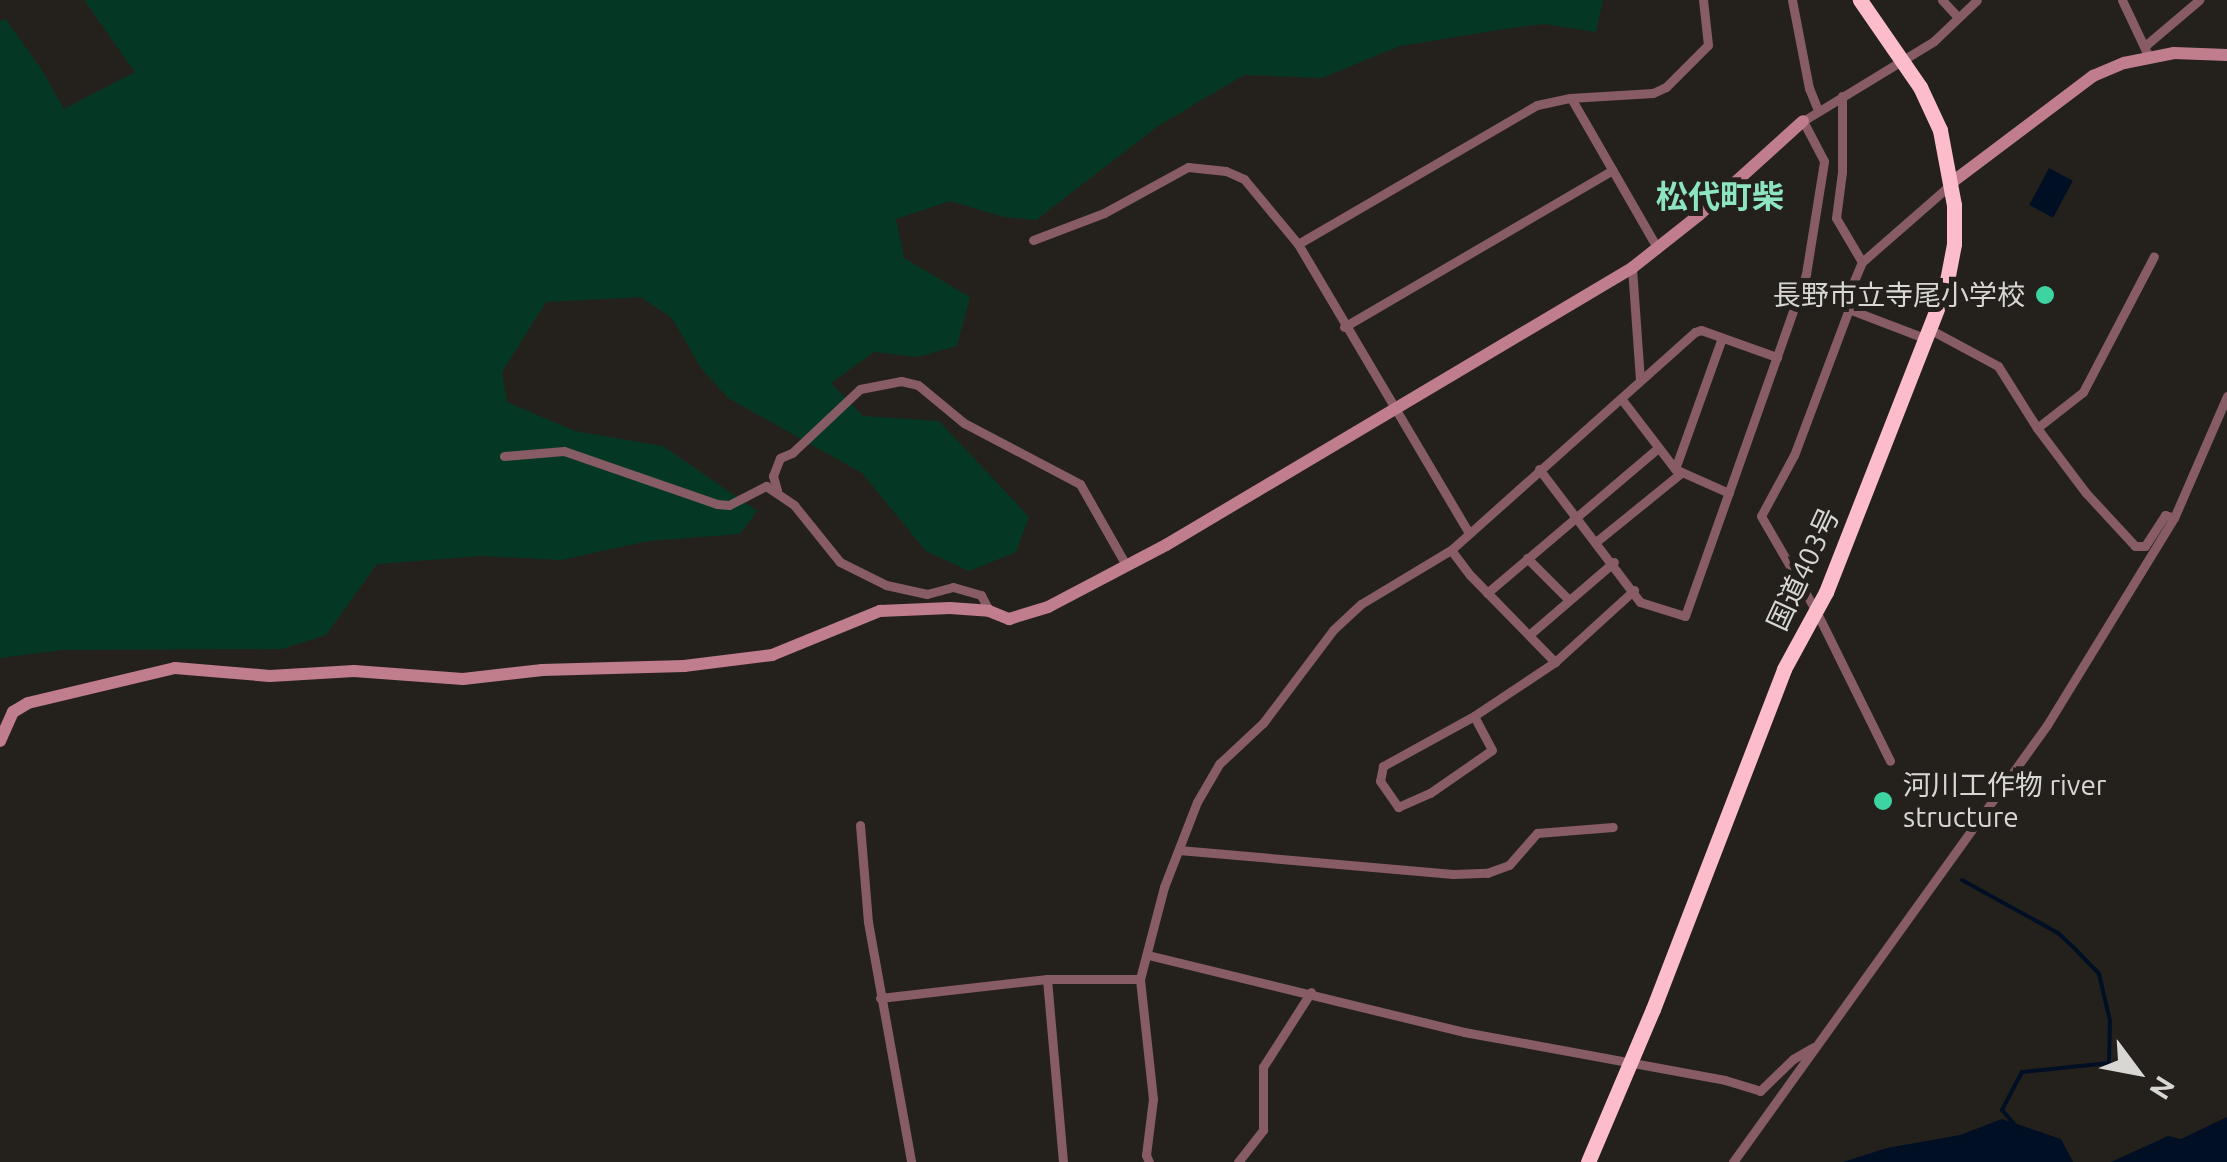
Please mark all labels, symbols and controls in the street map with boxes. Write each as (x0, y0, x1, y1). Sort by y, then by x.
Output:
district label: 松代町柴 (1656, 177, 1784, 215)
place label: 長野市立寺尾小学校 (1773, 278, 2025, 312)
marker: 長野市立寺尾小学校 (2034, 284, 2056, 306)
street label: 国道403号 (1760, 502, 1846, 636)
place label: 河川工作物 river structure (1903, 768, 2106, 834)
marker: 河川工作物 river structure (1872, 790, 1894, 812)
north arrow (2087, 1022, 2187, 1122)
text: N (2144, 1071, 2182, 1105)

